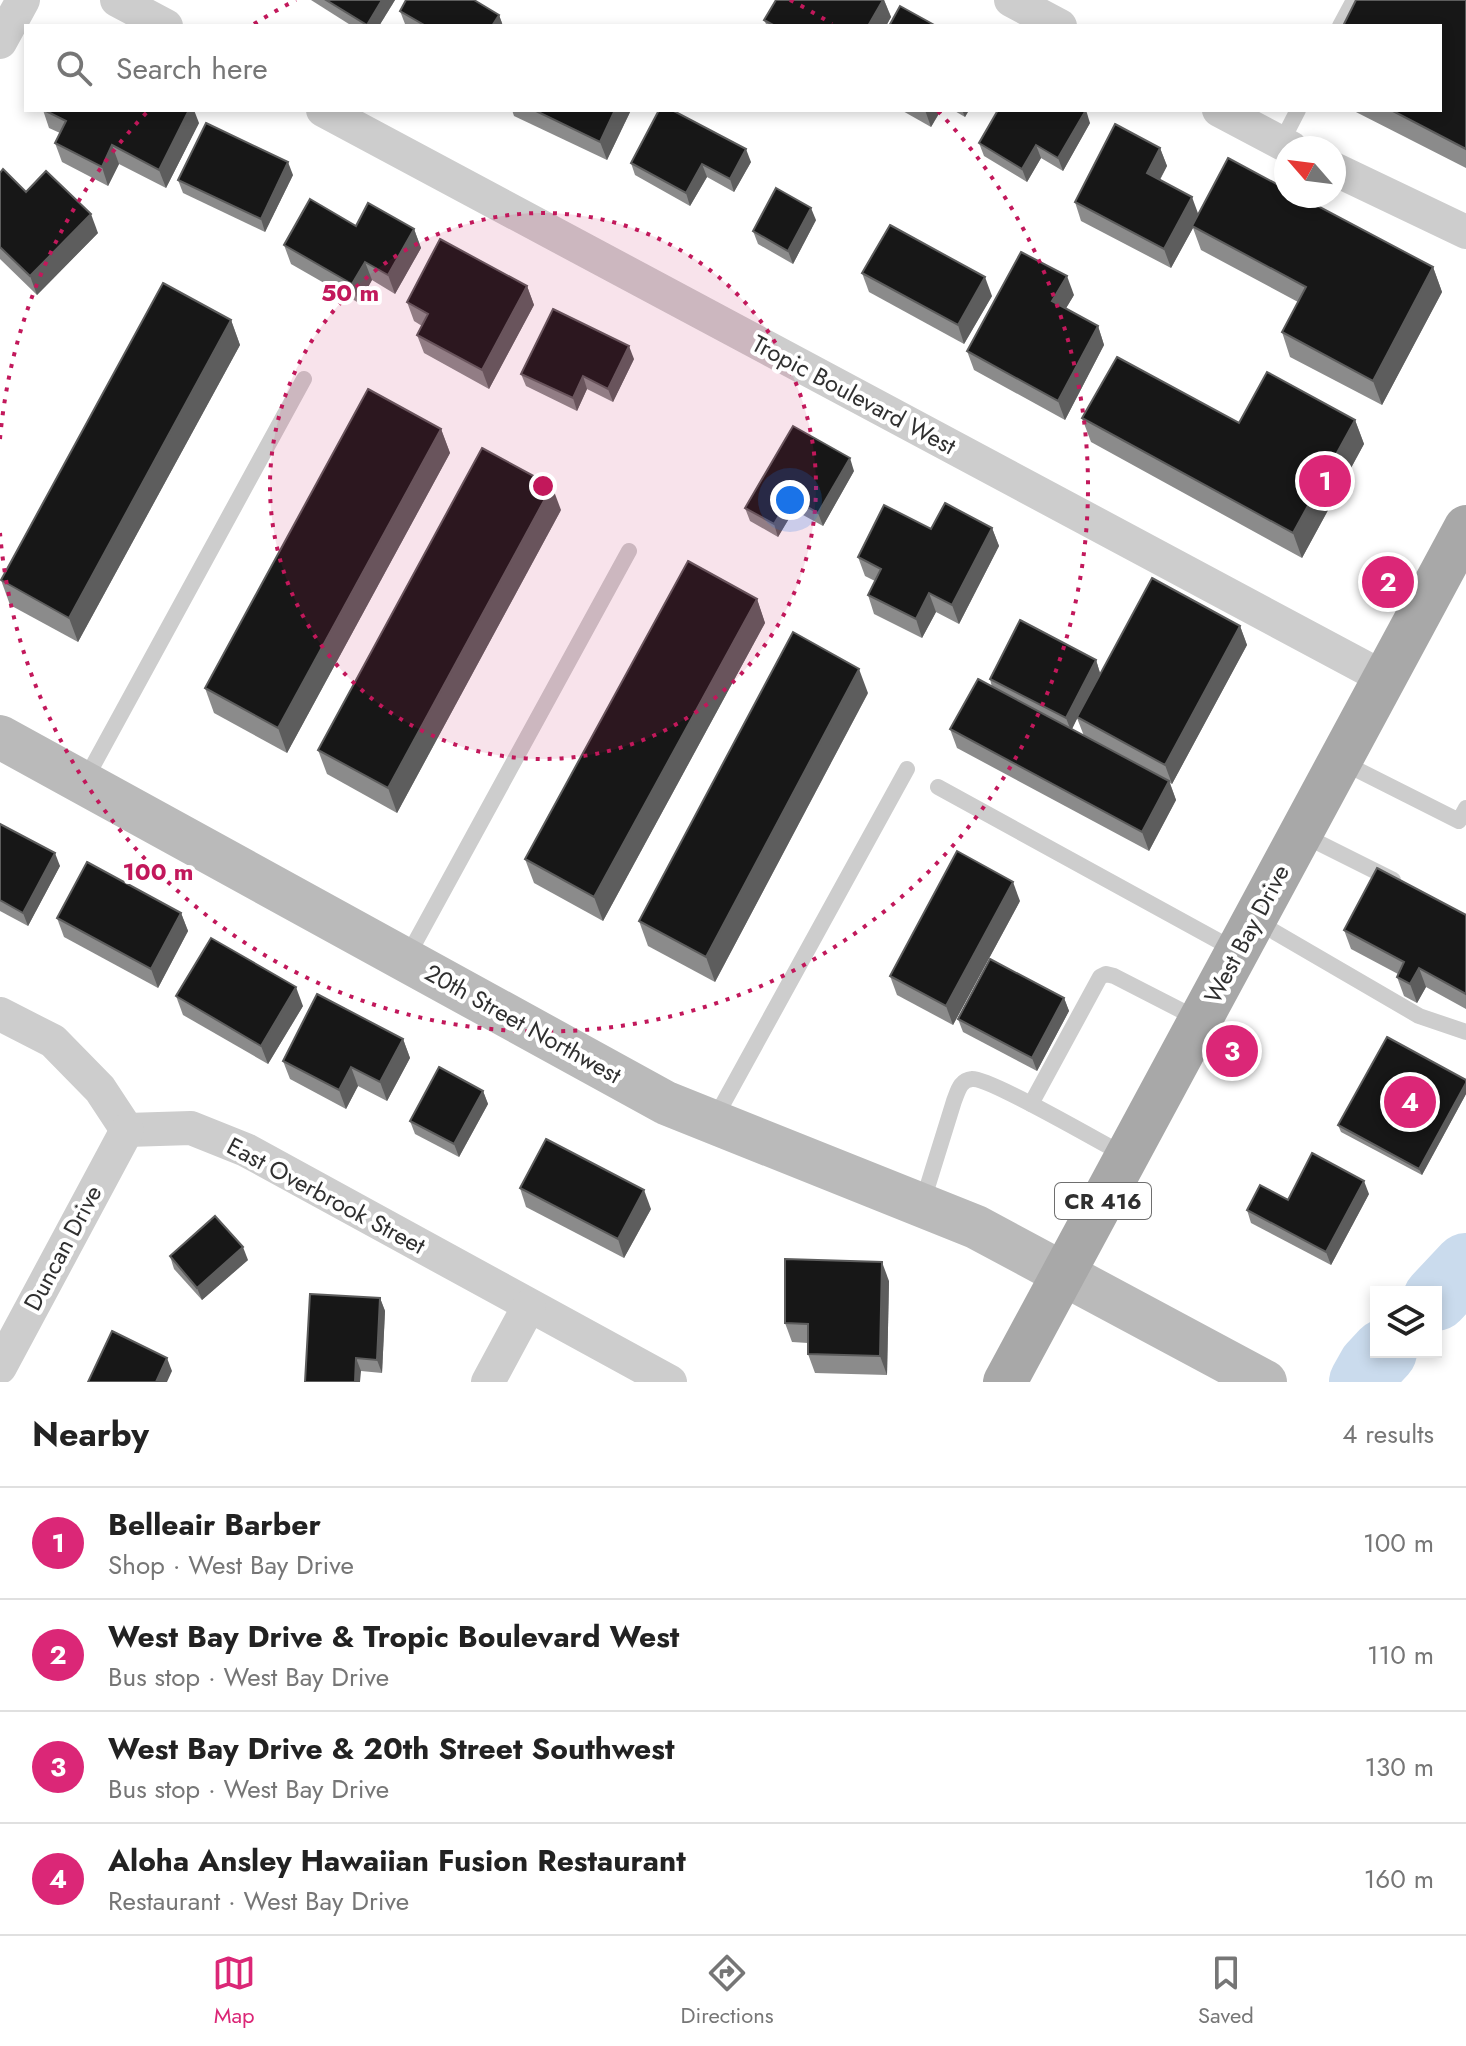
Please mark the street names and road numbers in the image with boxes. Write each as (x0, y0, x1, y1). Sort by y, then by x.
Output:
street label: Tropic Boulevard West (746, 326, 963, 463)
street label: West Bay Drive (1195, 858, 1298, 1009)
street label: 20th Street Northwest (419, 955, 628, 1092)
street label: East Overbrook Street (221, 1128, 432, 1263)
street label: Duncan Drive (15, 1179, 110, 1317)
road number: CR 416 (1055, 1183, 1151, 1219)

